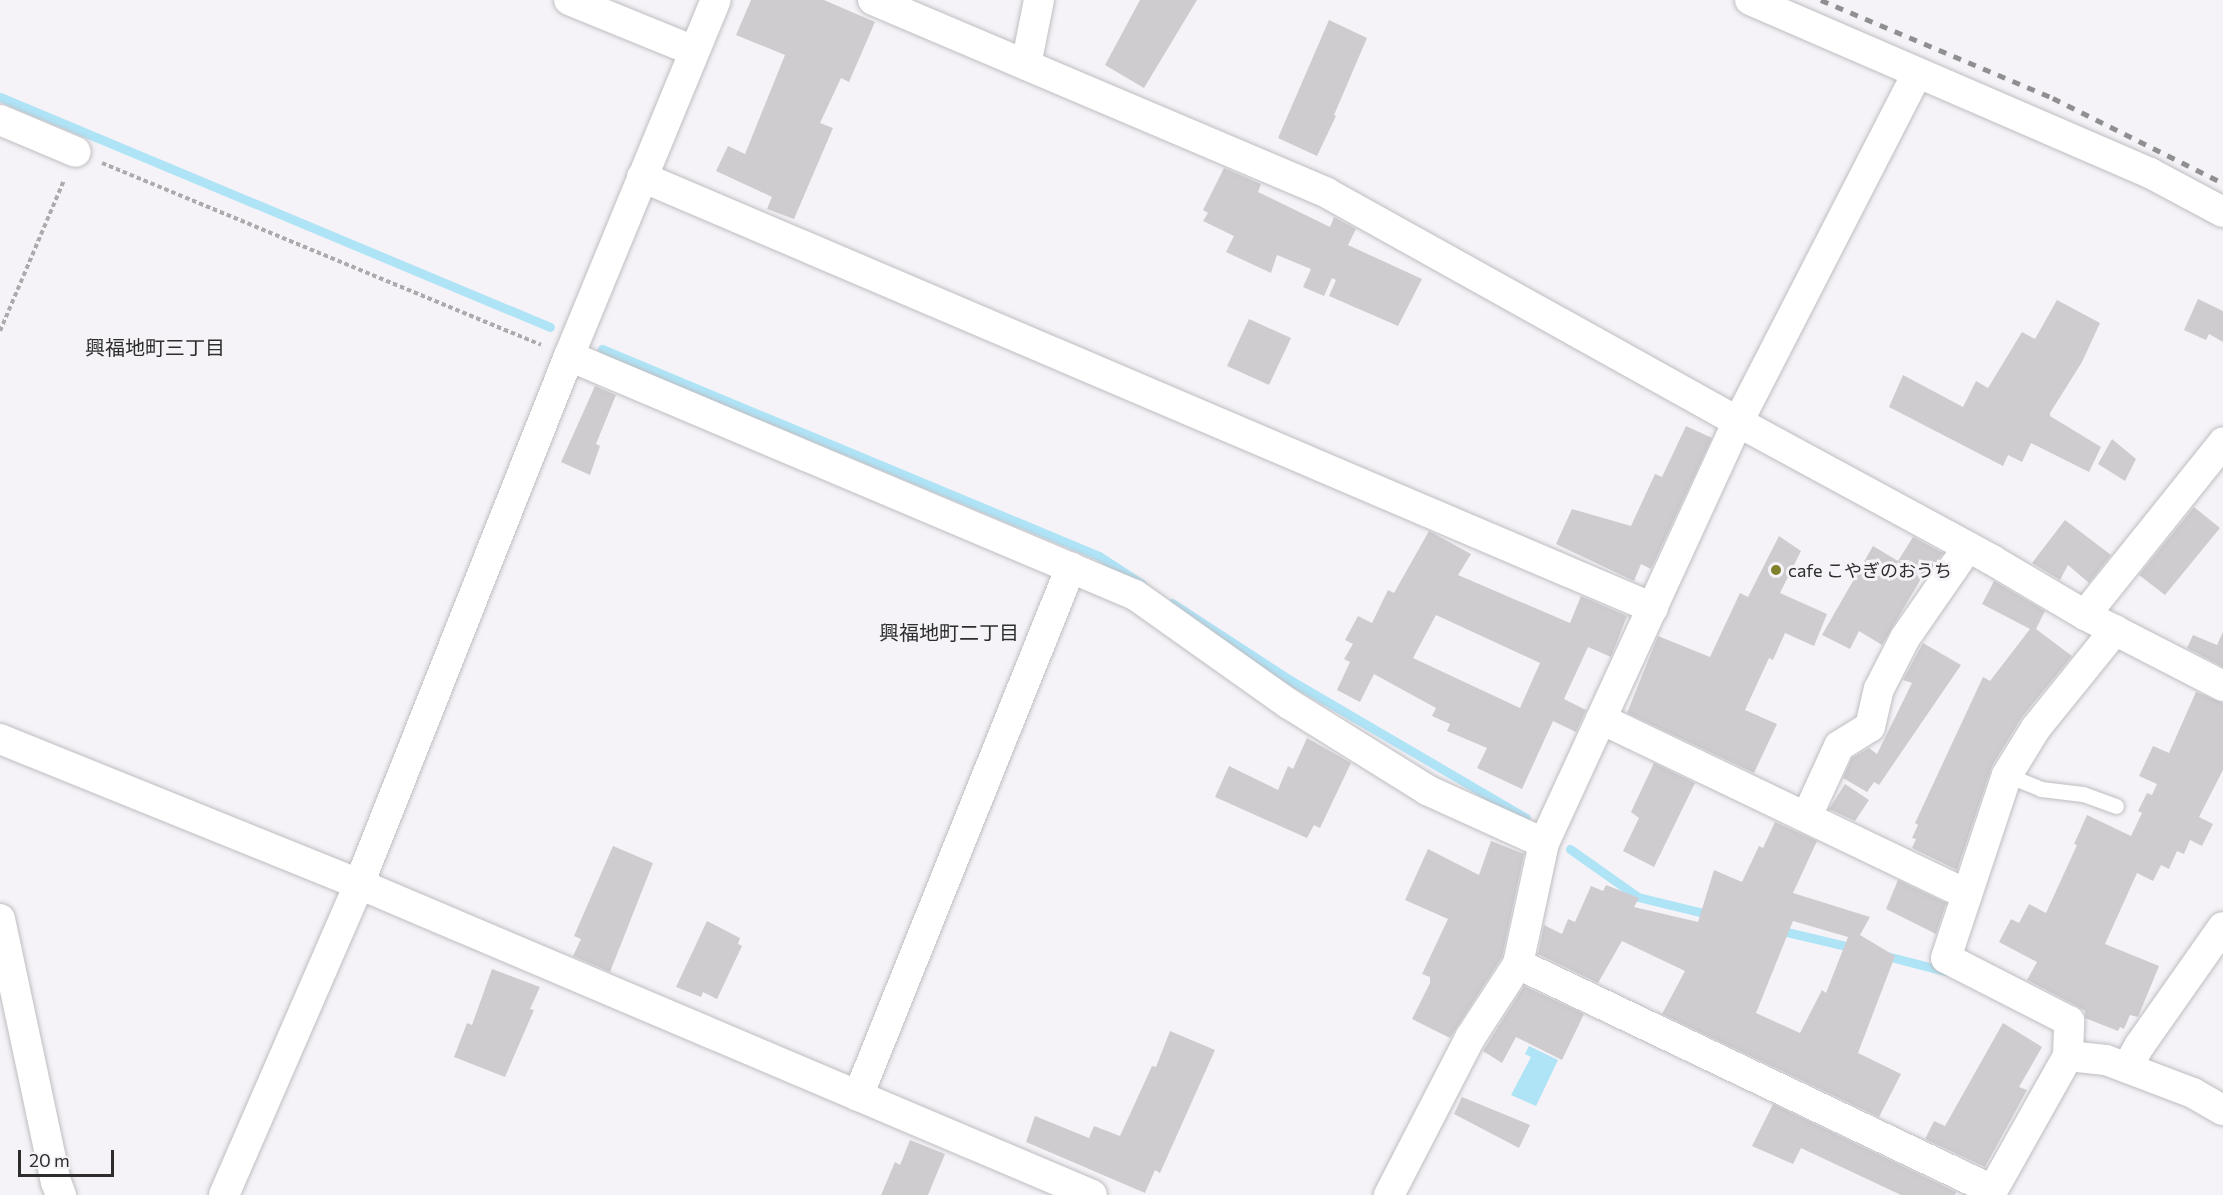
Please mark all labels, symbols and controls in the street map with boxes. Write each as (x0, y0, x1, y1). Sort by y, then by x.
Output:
district label: 興福地町三丁目 (85, 335, 225, 359)
place label: cafe こやぎのおうち (1788, 559, 1952, 581)
marker: cafe こやぎのおうち (1769, 563, 1783, 577)
district label: 興福地町二丁目 (879, 620, 1019, 644)
scale bar (21, 1138, 117, 1176)
text: 20 m (29, 1149, 70, 1171)

